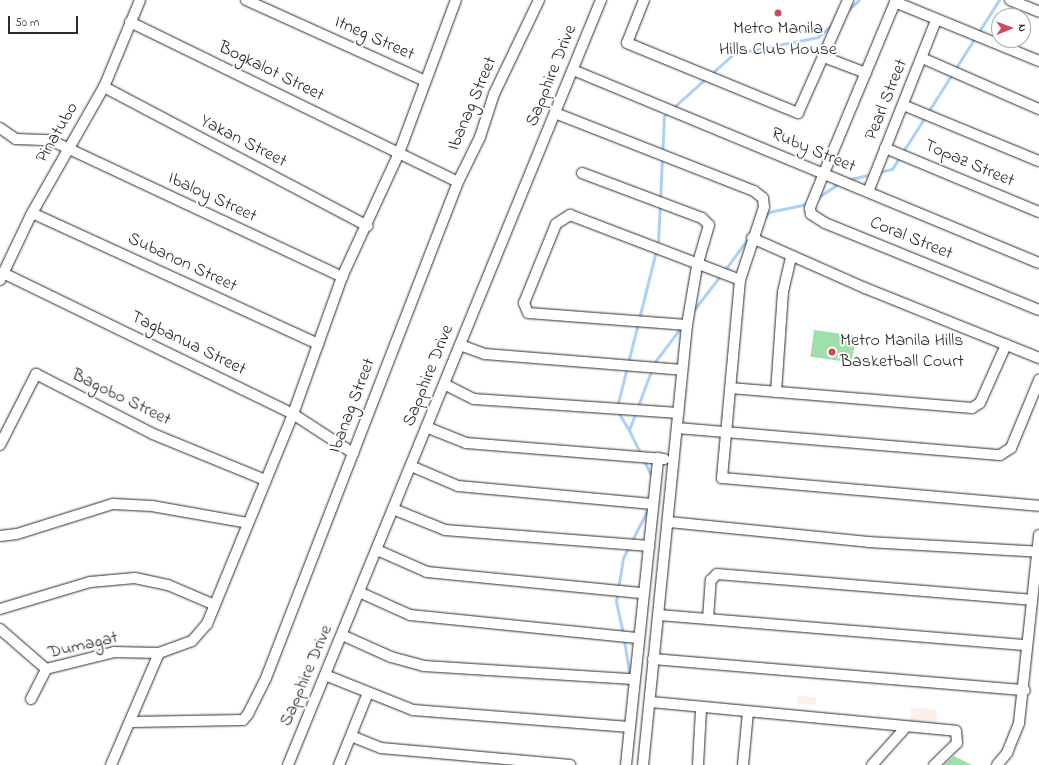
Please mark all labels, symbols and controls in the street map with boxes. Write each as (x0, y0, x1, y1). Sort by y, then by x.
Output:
scale bar (10, 8, 80, 34)
marker: Metro Manila Hills Club House (773, 8, 783, 18)
north arrow (991, 8, 1031, 48)
street label: Itneg Street (331, 12, 417, 66)
text: 50 m (15, 14, 39, 32)
place label: Metro Manila Hills Club House (719, 19, 837, 62)
street label: Sapphire Drive (522, 22, 582, 130)
text: N (1014, 24, 1030, 32)
street label: Bogkalot Street (215, 37, 327, 107)
street label: Ibanag Street (444, 54, 502, 154)
street label: Pearl Street (861, 56, 913, 144)
street label: Pinatubo (32, 99, 84, 167)
street label: Yakan Street (196, 111, 290, 173)
street label: Ruby Street (768, 124, 858, 178)
street label: Topaz Street (921, 135, 1017, 193)
street label: Ibaloy Street (164, 168, 260, 228)
street label: Coral Street (866, 213, 956, 265)
street label: Subanon Street (124, 228, 240, 298)
street label: Tagbanua Street (127, 307, 249, 381)
street label: Sapphire Drive (399, 322, 459, 430)
place label: Metro Manila Hills Basketball Court (840, 331, 964, 374)
marker: Metro Manila Hills Basketball Court (827, 347, 837, 357)
street label: Ibanag Street (325, 355, 381, 457)
street label: Bagobo Street (68, 365, 174, 431)
street label: Sapphire Drive (276, 622, 338, 730)
street label: Dumagat (46, 627, 120, 665)

